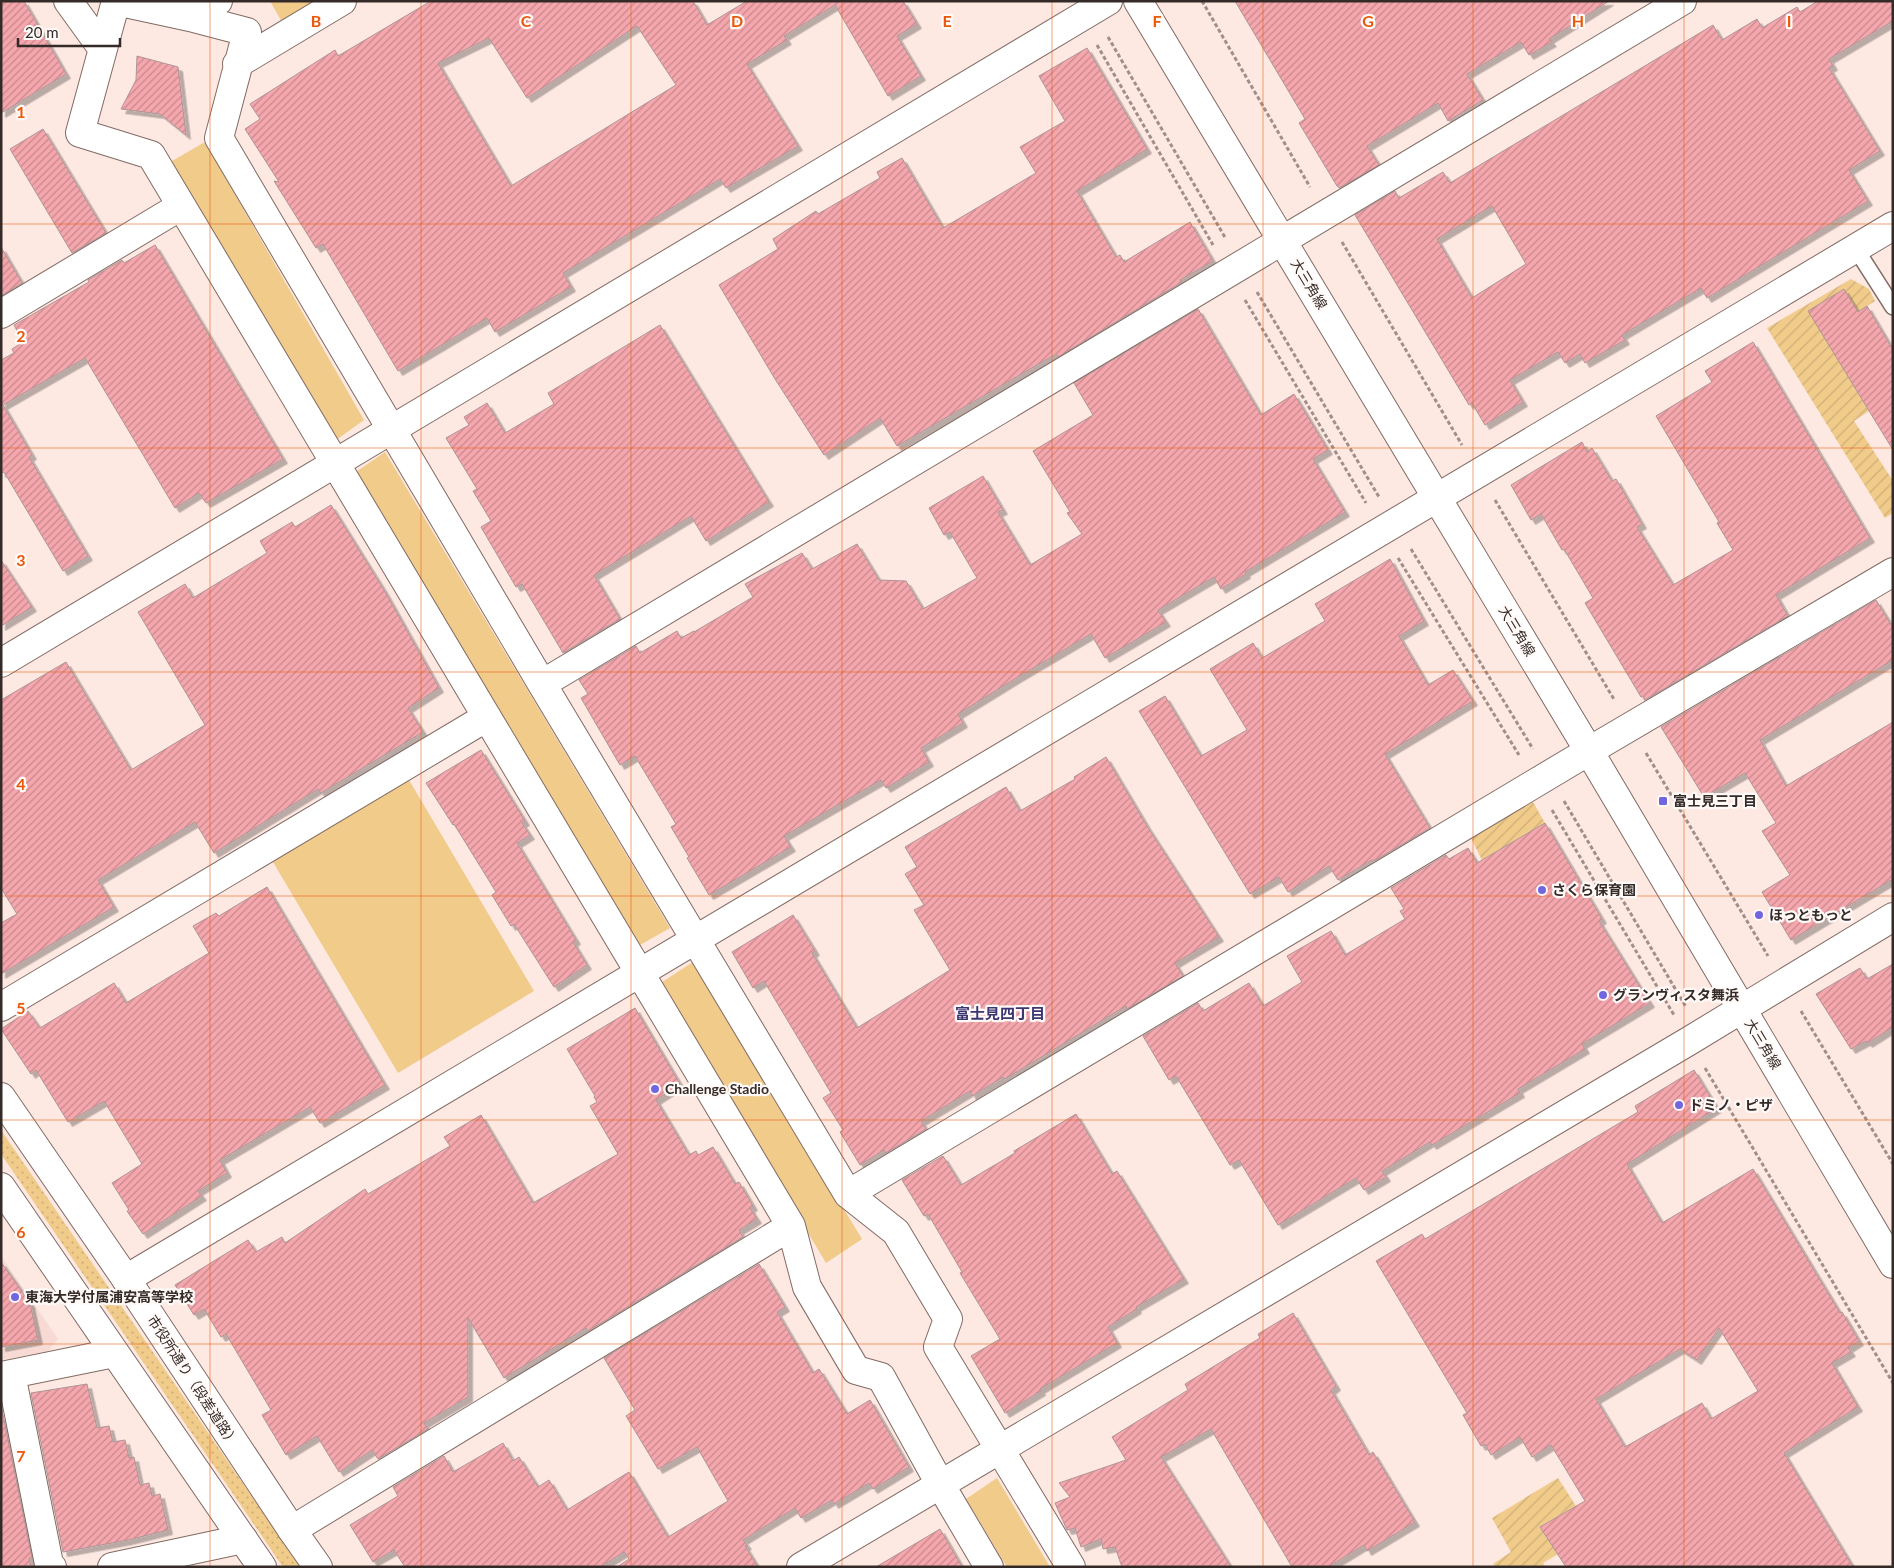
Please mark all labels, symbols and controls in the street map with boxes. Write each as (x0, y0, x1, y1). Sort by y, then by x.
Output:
text: B (311, 11, 321, 30)
text: C (521, 11, 532, 30)
text: D (731, 11, 743, 30)
text: E (942, 11, 952, 30)
text: F (1152, 11, 1162, 30)
text: G (1362, 11, 1374, 30)
text: H (1572, 11, 1584, 30)
text: I (1787, 11, 1791, 30)
scale bar (18, 15, 120, 47)
text: 20 m (25, 23, 59, 41)
text: 1 (16, 102, 26, 121)
street label: 大三角線 (1288, 255, 1331, 312)
text: 2 (16, 326, 26, 345)
text: 3 (16, 550, 26, 569)
street label: 大三角線 (1496, 602, 1539, 659)
text: 4 (16, 774, 26, 793)
place label: 富士見三丁目 (1673, 792, 1757, 809)
marker: 富士見三丁目 (1657, 795, 1669, 807)
place label: さくら保育園 (1552, 881, 1636, 898)
marker: さくら保育園 (1536, 884, 1548, 896)
place label: ほっともっと (1769, 906, 1853, 923)
marker: ほっともっと (1753, 909, 1765, 921)
place label: グランヴィスタ舞浜 (1613, 986, 1739, 1003)
marker: グランヴィスタ舞浜 (1597, 989, 1609, 1001)
text: 5 (16, 998, 26, 1017)
district label: 富士見四丁目 (955, 1004, 1045, 1022)
street label: 大三角線 (1742, 1015, 1785, 1072)
place label: Challenge Stadio (665, 1080, 769, 1097)
marker: Challenge Stadio (649, 1083, 661, 1095)
place label: ドミノ・ピザ (1689, 1096, 1773, 1113)
marker: ドミノ・ピザ (1673, 1099, 1685, 1111)
text: 6 (16, 1222, 26, 1241)
place label: 東海大学付属浦安高等学校 (25, 1288, 193, 1305)
marker: 東海大学付属浦安高等学校 (9, 1291, 21, 1303)
street label: 市役所通り（段差道路） (144, 1312, 242, 1450)
text: 7 (16, 1446, 26, 1465)

